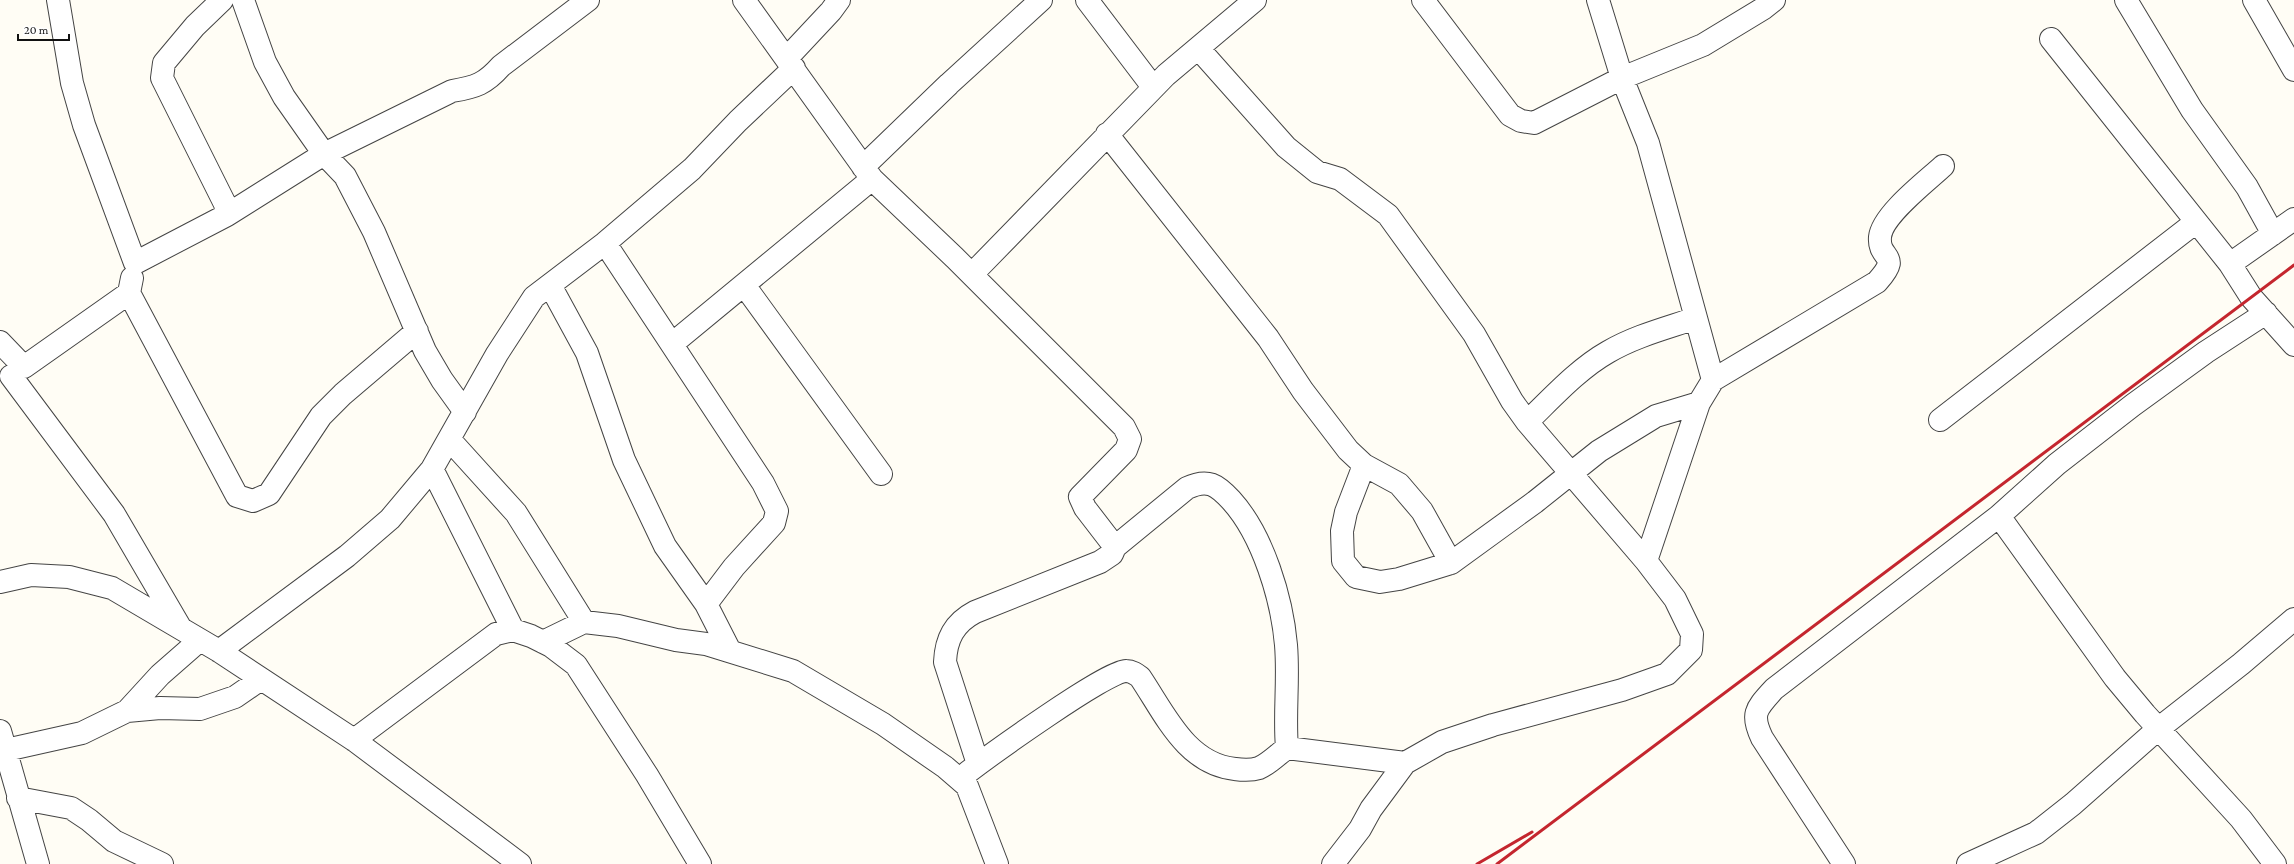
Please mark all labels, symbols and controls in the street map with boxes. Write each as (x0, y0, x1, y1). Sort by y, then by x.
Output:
scale bar (18, 16, 69, 42)
text: 20 m (24, 23, 49, 37)

